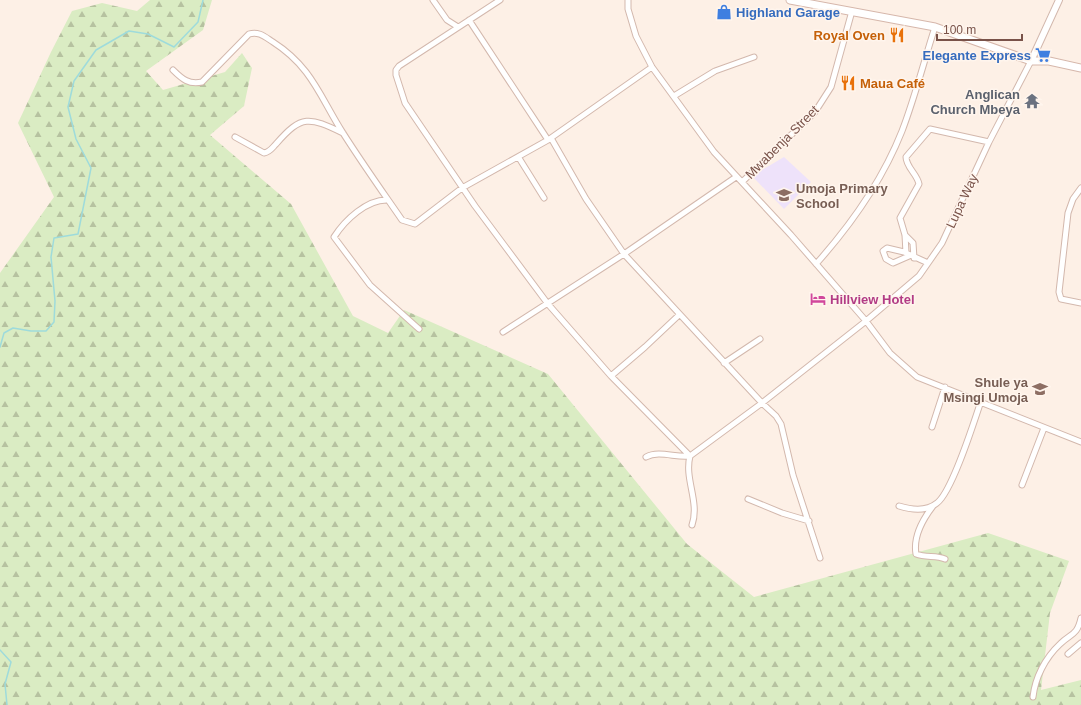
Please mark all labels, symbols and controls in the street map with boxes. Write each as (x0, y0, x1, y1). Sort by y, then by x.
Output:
shop icon: Highland Garage (715, 3, 733, 21)
place label: Highland Garage (736, 5, 840, 20)
scale bar (937, 16, 1022, 42)
text: 100 m (943, 23, 976, 37)
restaurant icon: Royal Oven (888, 26, 906, 44)
place label: Royal Oven (813, 28, 885, 43)
supermarket icon: Elegante Express (1034, 46, 1052, 64)
place label: Elegante Express (923, 48, 1031, 63)
restaurant icon: Maua Café (839, 74, 857, 92)
place label: Maua Café (860, 76, 925, 91)
place label: Anglican Church Mbeya (930, 87, 1021, 117)
temple icon: Anglican Church Mbeya (1023, 92, 1041, 110)
street label: Mwabenja Street (742, 102, 822, 182)
street label: Lupa Way (943, 171, 981, 230)
place label: Umoja Primary School (796, 181, 889, 211)
school or university icon: Umoja Primary School (775, 186, 793, 204)
hotel icon: Hillview Hotel (809, 290, 827, 308)
place label: Hillview Hotel (830, 292, 915, 307)
place label: Shule ya Msingi Umoja (943, 375, 1029, 405)
school or university icon: Shule ya Msingi Umoja (1031, 380, 1049, 398)

